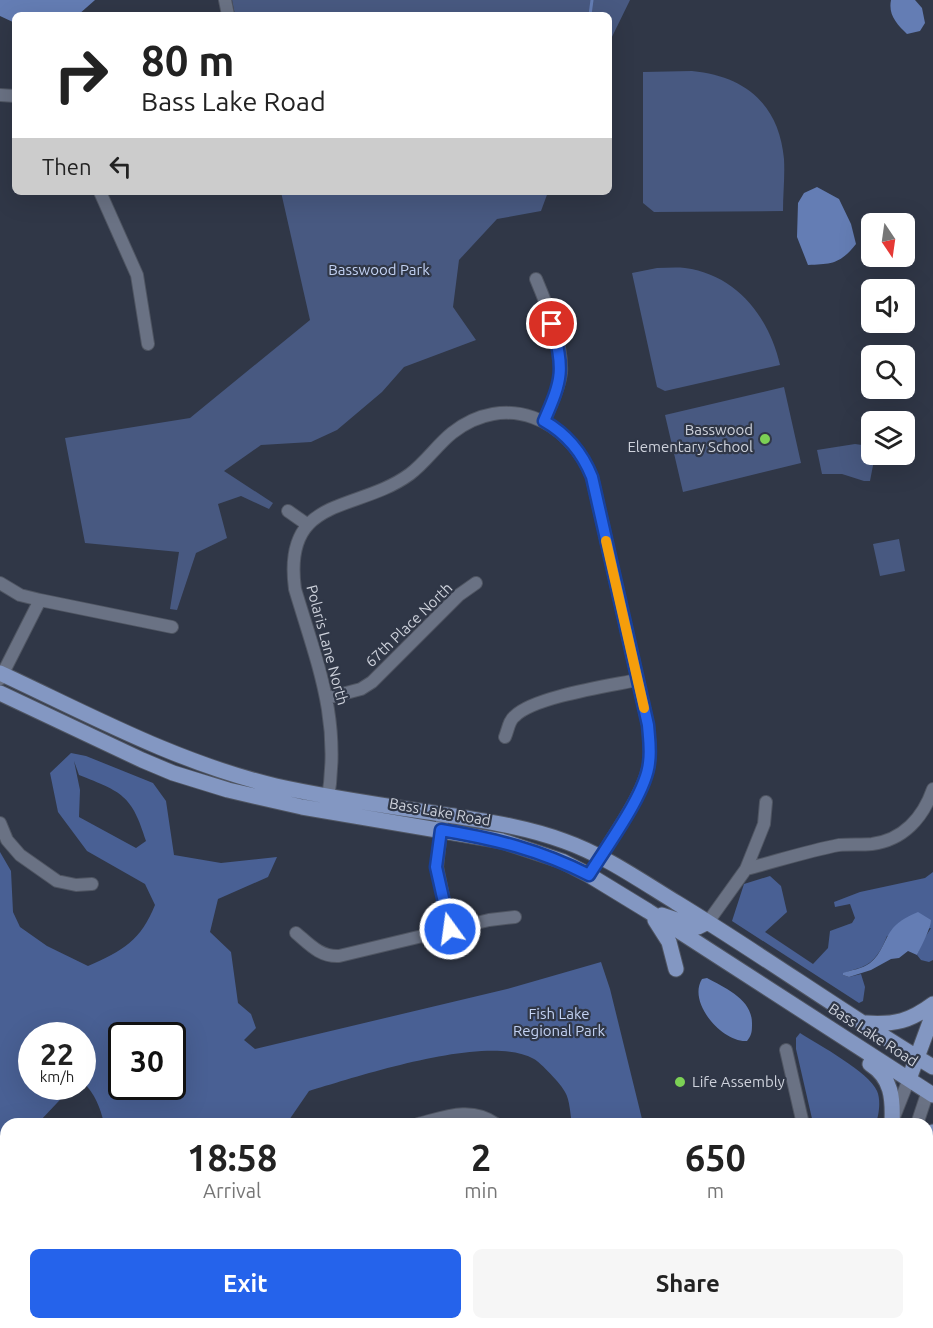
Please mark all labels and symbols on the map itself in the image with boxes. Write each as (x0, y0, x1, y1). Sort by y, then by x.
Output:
north arrow (861, 213, 915, 267)
park label: Basswood Park (328, 261, 430, 278)
pin (526, 298, 577, 349)
place label: Basswood Elementary School (627, 421, 753, 455)
marker: Basswood Elementary School (758, 432, 772, 446)
street label: 67th Place North (362, 579, 455, 670)
street label: Polaris Lane North (303, 583, 352, 707)
street label: Bass Lake Road (388, 794, 492, 829)
position arrow (418, 897, 482, 961)
street label: Bass Lake Road (826, 999, 921, 1070)
park label: Fish Lake Regional Park (513, 1005, 605, 1039)
speed limit sign: 30 (108, 1022, 186, 1100)
place label: Life Assembly (692, 1073, 785, 1090)
marker: Life Assembly (673, 1075, 687, 1089)

